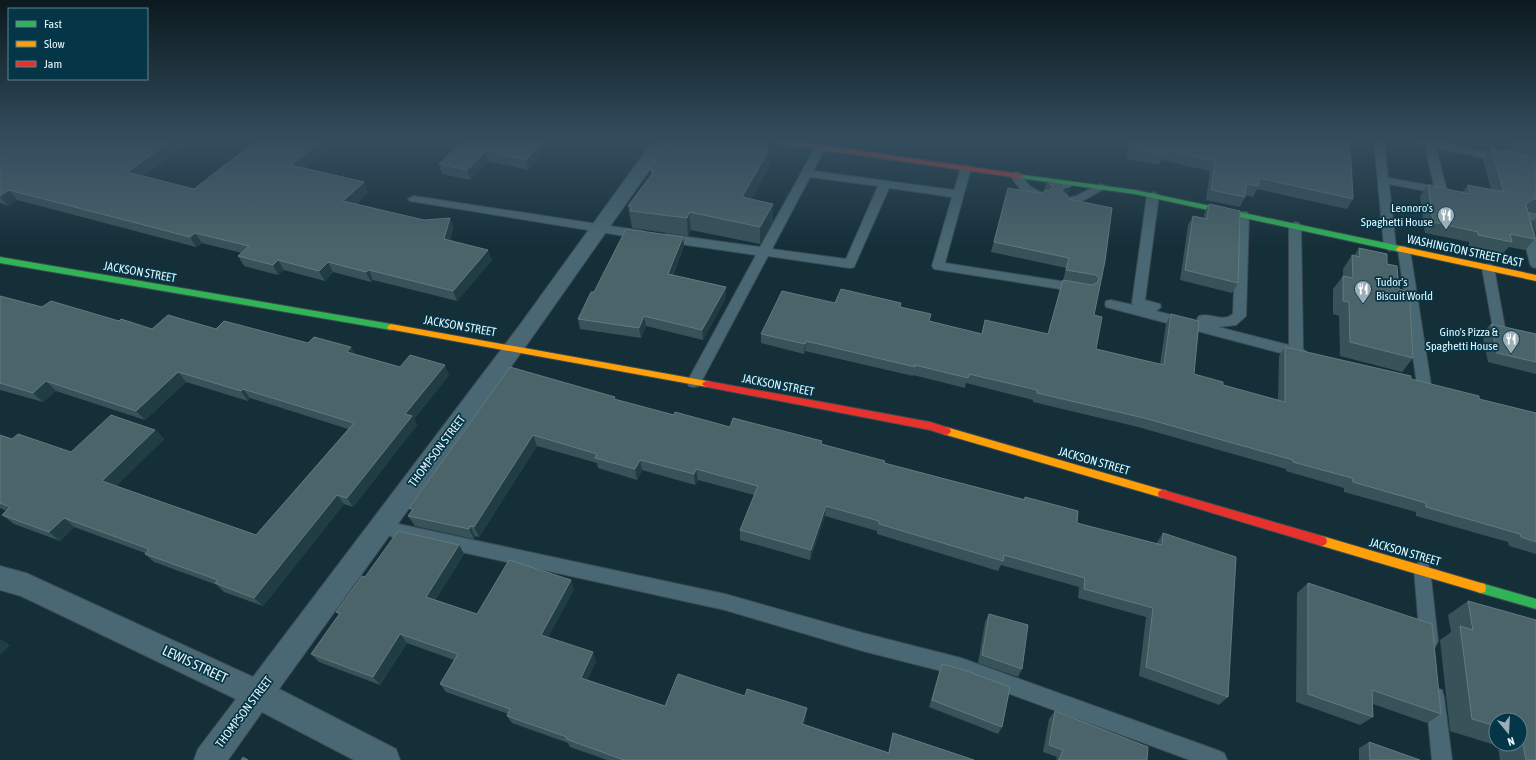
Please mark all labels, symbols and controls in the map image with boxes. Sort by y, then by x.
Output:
legend [8,8,148,80]
text: Fast [44,17,62,31]
text: Slow [44,37,65,51]
text: Jam [44,57,62,71]
place label: Leonoro's Spaghetti House [1361,201,1433,229]
restaurant icon: Leonoro's Spaghetti House [1436,205,1456,230]
street label: WASHINGTON STREET EAST [1406,232,1525,270]
street label: JACKSON STREET [103,259,178,285]
place label: Tudor's Biscuit World [1376,275,1433,303]
restaurant icon: Tudor's Biscuit World [1353,279,1373,304]
street label: JACKSON STREET [423,313,498,339]
place label: Gino's Pizza & Spaghetti House [1426,325,1499,353]
restaurant icon: Gino's Pizza & Spaghetti House [1501,329,1521,354]
street label: JACKSON STREET [741,371,816,399]
street label: THOMPSON STREET [406,412,469,489]
street label: JACKSON STREET [1057,444,1132,478]
street label: JACKSON STREET [1368,535,1443,569]
street label: LEWIS STREET [160,642,230,686]
street label: THOMPSON STREET [213,673,276,750]
north arrow [1488,712,1528,752]
text: N [1506,735,1516,748]

